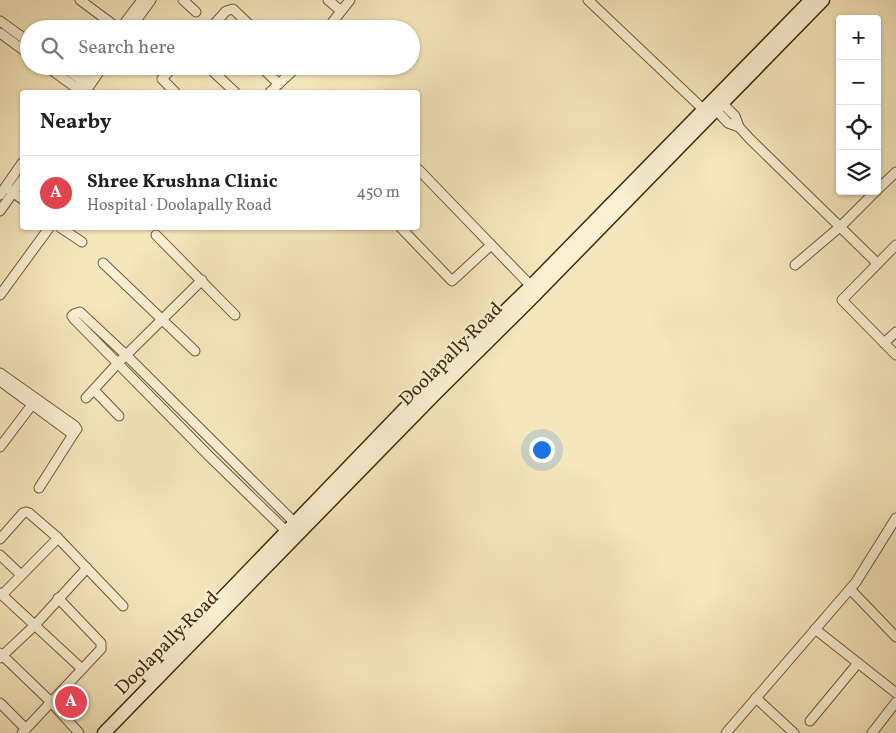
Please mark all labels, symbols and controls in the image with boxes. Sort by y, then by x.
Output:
map controls [836,15,881,195]
button: + [836,15,881,60]
search box [20,20,420,75]
icon: search [38,34,66,62]
text: Search here [78,35,175,61]
button: − [836,60,881,105]
button: locate [836,105,881,150]
text: Nearby [40,108,111,137]
button: layers [836,150,881,195]
text: Shree Krushna Clinic [87,169,278,195]
text: A [50,182,62,204]
text: 450 m [357,182,400,204]
text: Hospital · Doolapally Road [87,195,272,217]
street label: Doolapally Road [394,297,509,412]
your location [529,437,555,463]
street label: Doolapally Road [110,586,225,701]
pin: A [55,683,87,721]

